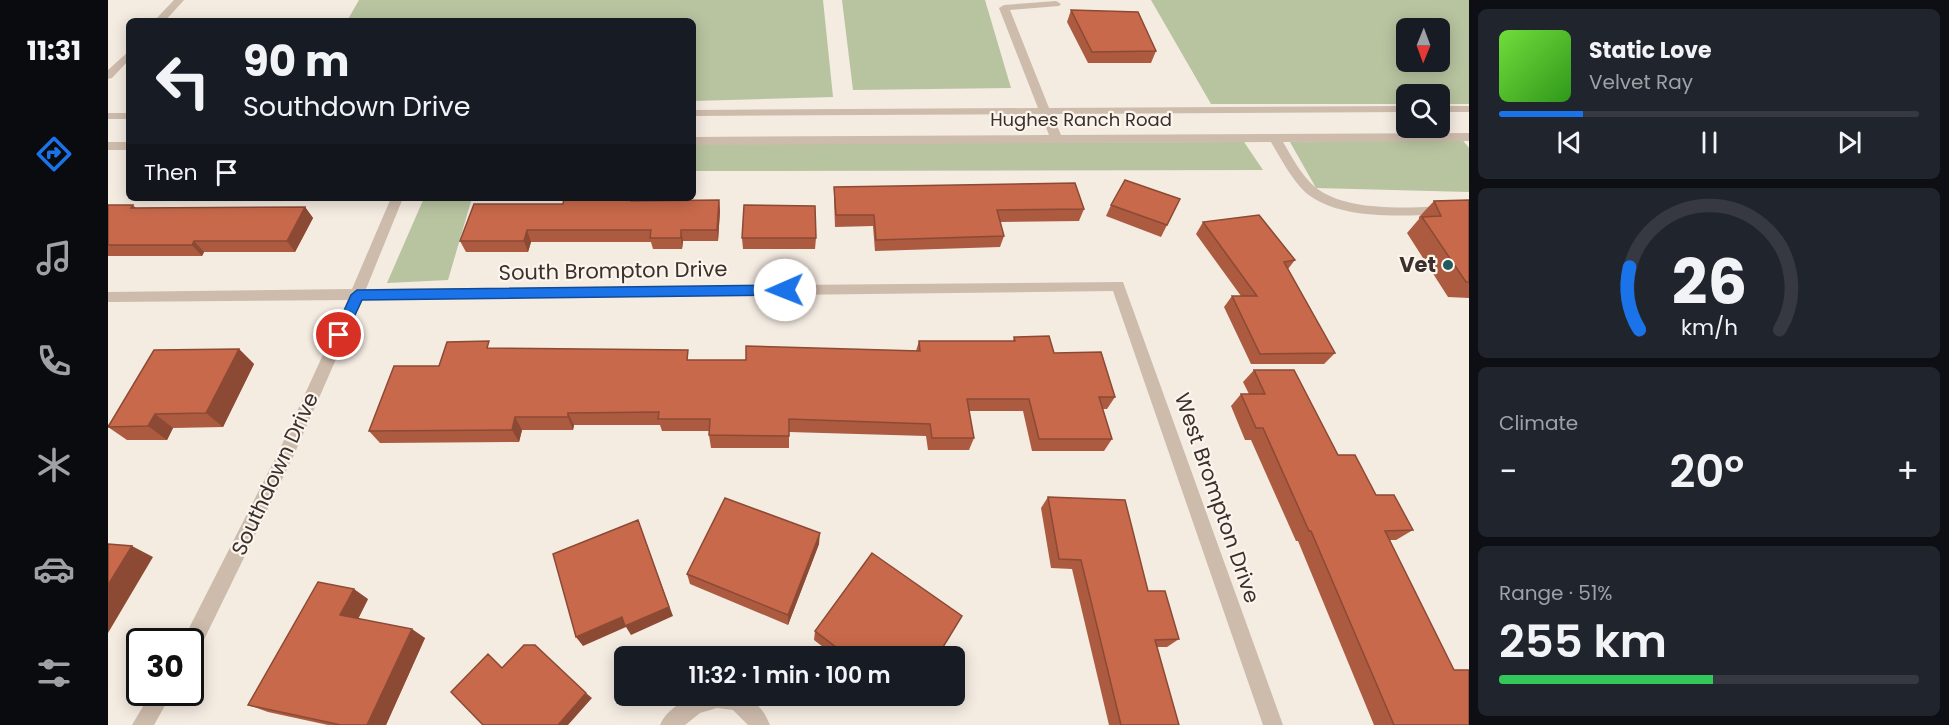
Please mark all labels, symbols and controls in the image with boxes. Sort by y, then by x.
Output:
north arrow [1396,18,1450,72]
map controls [1396,18,1450,138]
text: 11:31 [27,32,81,69]
text: 90 m [243,32,350,91]
text: Static Love [1589,35,1712,66]
icon: left [144,42,222,120]
text: Velvet Ray [1589,68,1693,96]
button: search [1396,84,1450,138]
text: Southdown Drive [243,88,470,125]
street label: Hughes Ranch Road [990,107,1172,132]
icon: previous [1553,126,1586,159]
icon: pause [1693,126,1726,159]
icon: next [1833,126,1866,159]
icon: directions [33,133,75,175]
icon: arrive [210,156,243,189]
text: Then [144,157,198,188]
icon: music [33,237,75,279]
text: 26 [1671,238,1747,326]
place label: Vet [1399,250,1436,279]
street label: South Brompton Drive [498,254,728,287]
position arrow [753,258,817,322]
marker: Vet [1441,258,1455,272]
pin [313,309,364,360]
text: km/h [1680,312,1738,343]
icon: arrive [322,318,355,351]
icon: phone [33,340,75,382]
street label: Southdown Drive [224,388,325,560]
street label: West Brompton Drive [1168,389,1267,607]
text: Climate [1499,409,1578,437]
text: 20° [1669,440,1744,503]
icon: climate [33,444,75,486]
text: − [1499,448,1517,495]
text: + [1896,448,1919,495]
icon: car [33,548,75,590]
text: Range · 51% [1499,579,1612,607]
text: 255 km [1499,610,1667,673]
speed limit sign: 30 [126,628,204,706]
icon: filters [33,652,75,694]
text: 11:32 · 1 min · 100 m [689,660,890,691]

